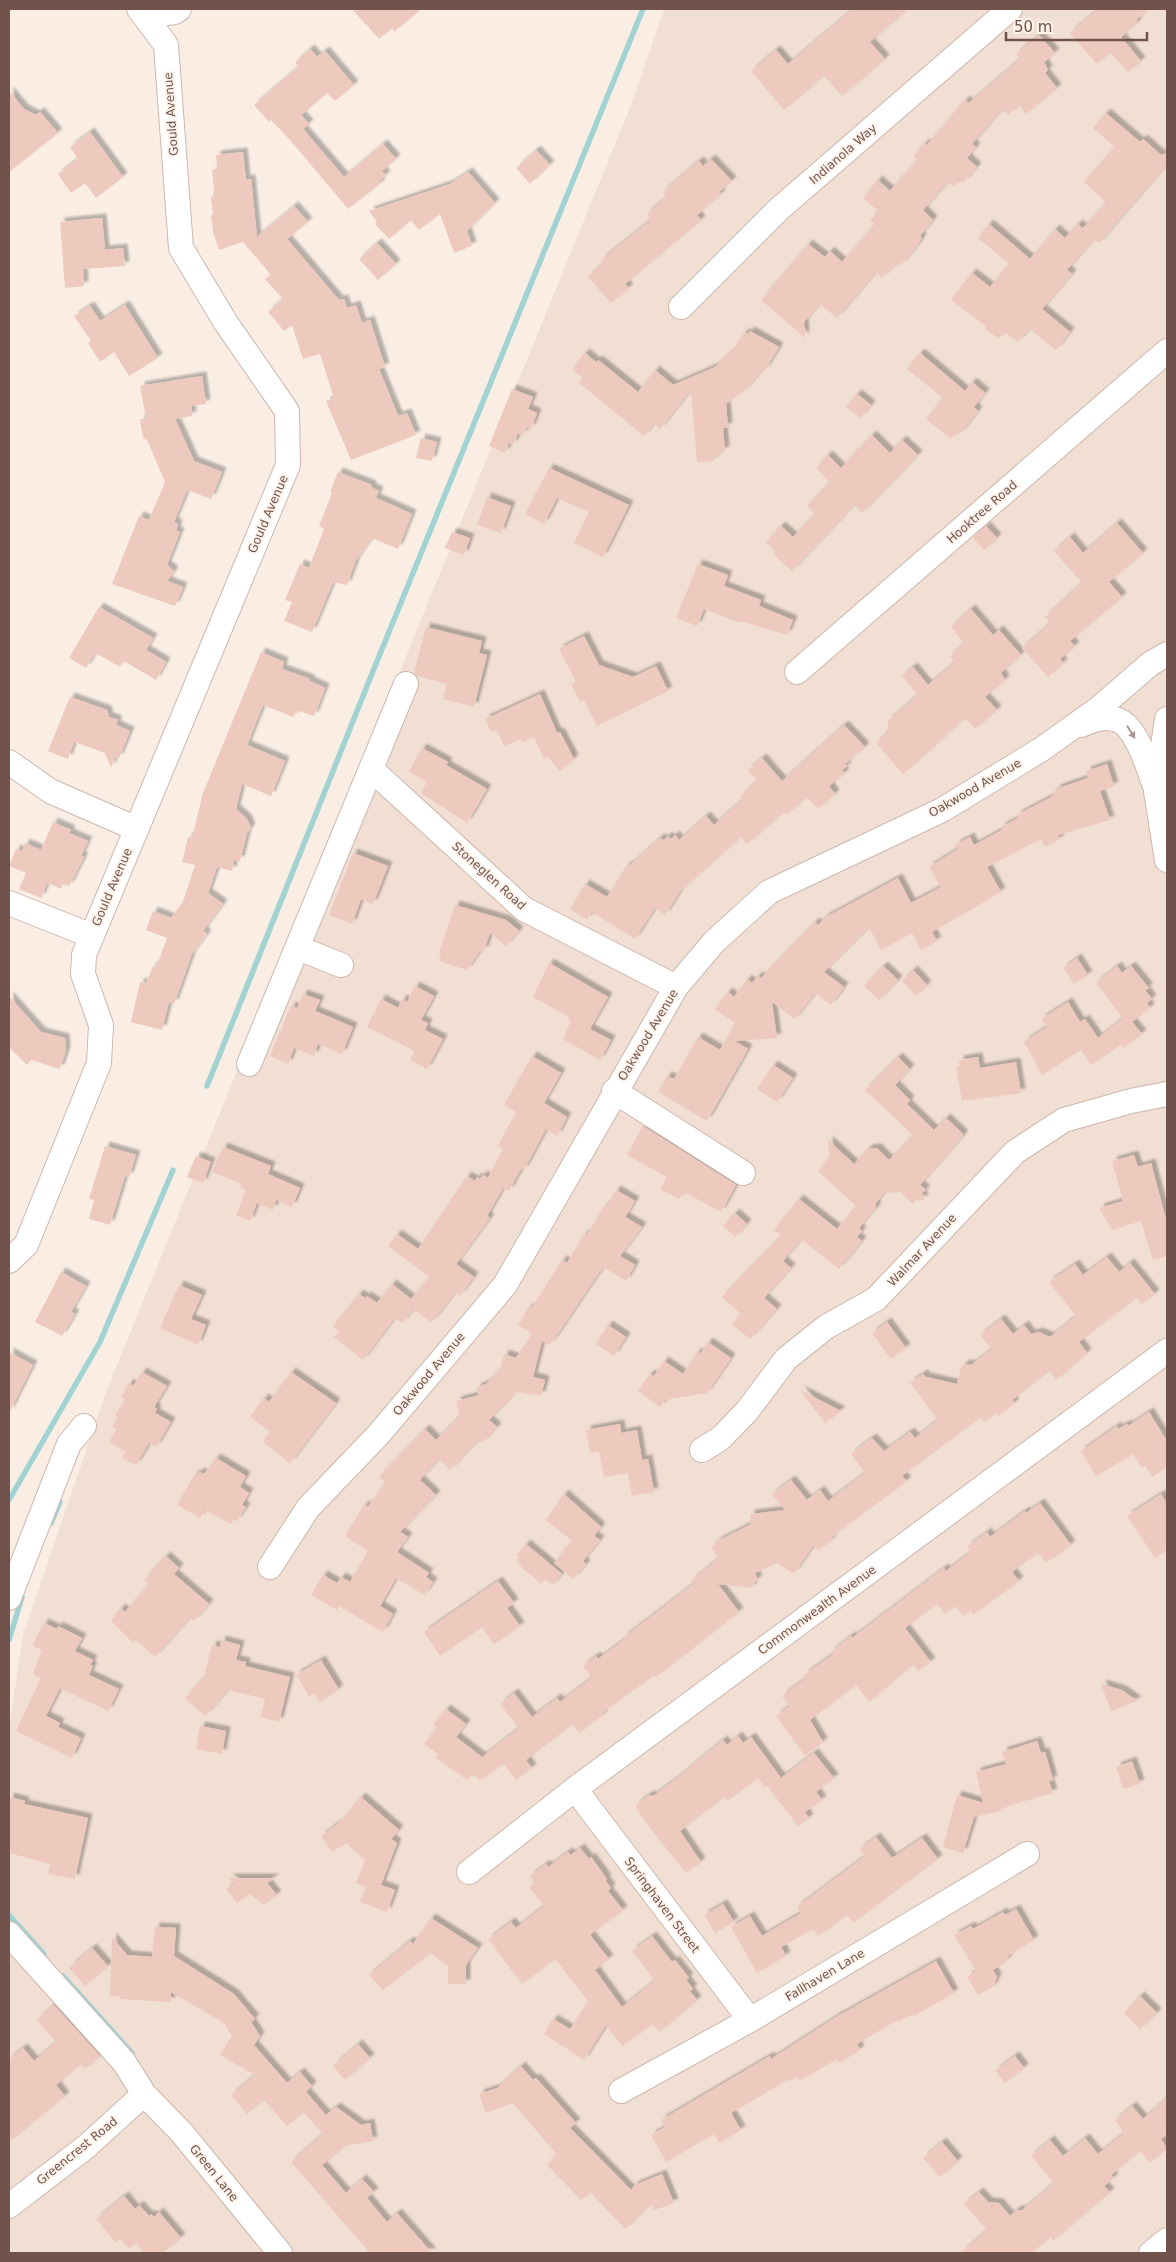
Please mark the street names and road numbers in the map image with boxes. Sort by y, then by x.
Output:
street label: Gould Avenue [161,72,181,156]
street label: Indianola Way [807,121,879,187]
street label: Gould Avenue [245,473,291,555]
street label: Hooktree Road [944,478,1020,546]
street label: Oakwood Avenue [926,756,1024,820]
street label: Stoneglen Road [449,839,529,913]
street label: Gould Avenue [89,846,135,928]
street label: Oakwood Avenue [615,987,681,1083]
street label: Walmar Avenue [885,1211,959,1289]
street label: Oakwood Avenue [390,1330,468,1418]
street label: Commonwealth Avenue [755,1562,879,1658]
street label: Springhaven Street [621,1854,703,1956]
street label: Fallhaven Lane [783,1946,867,2004]
street label: Greencrest Road [34,2114,120,2188]
street label: Green Lane [187,2142,241,2204]

